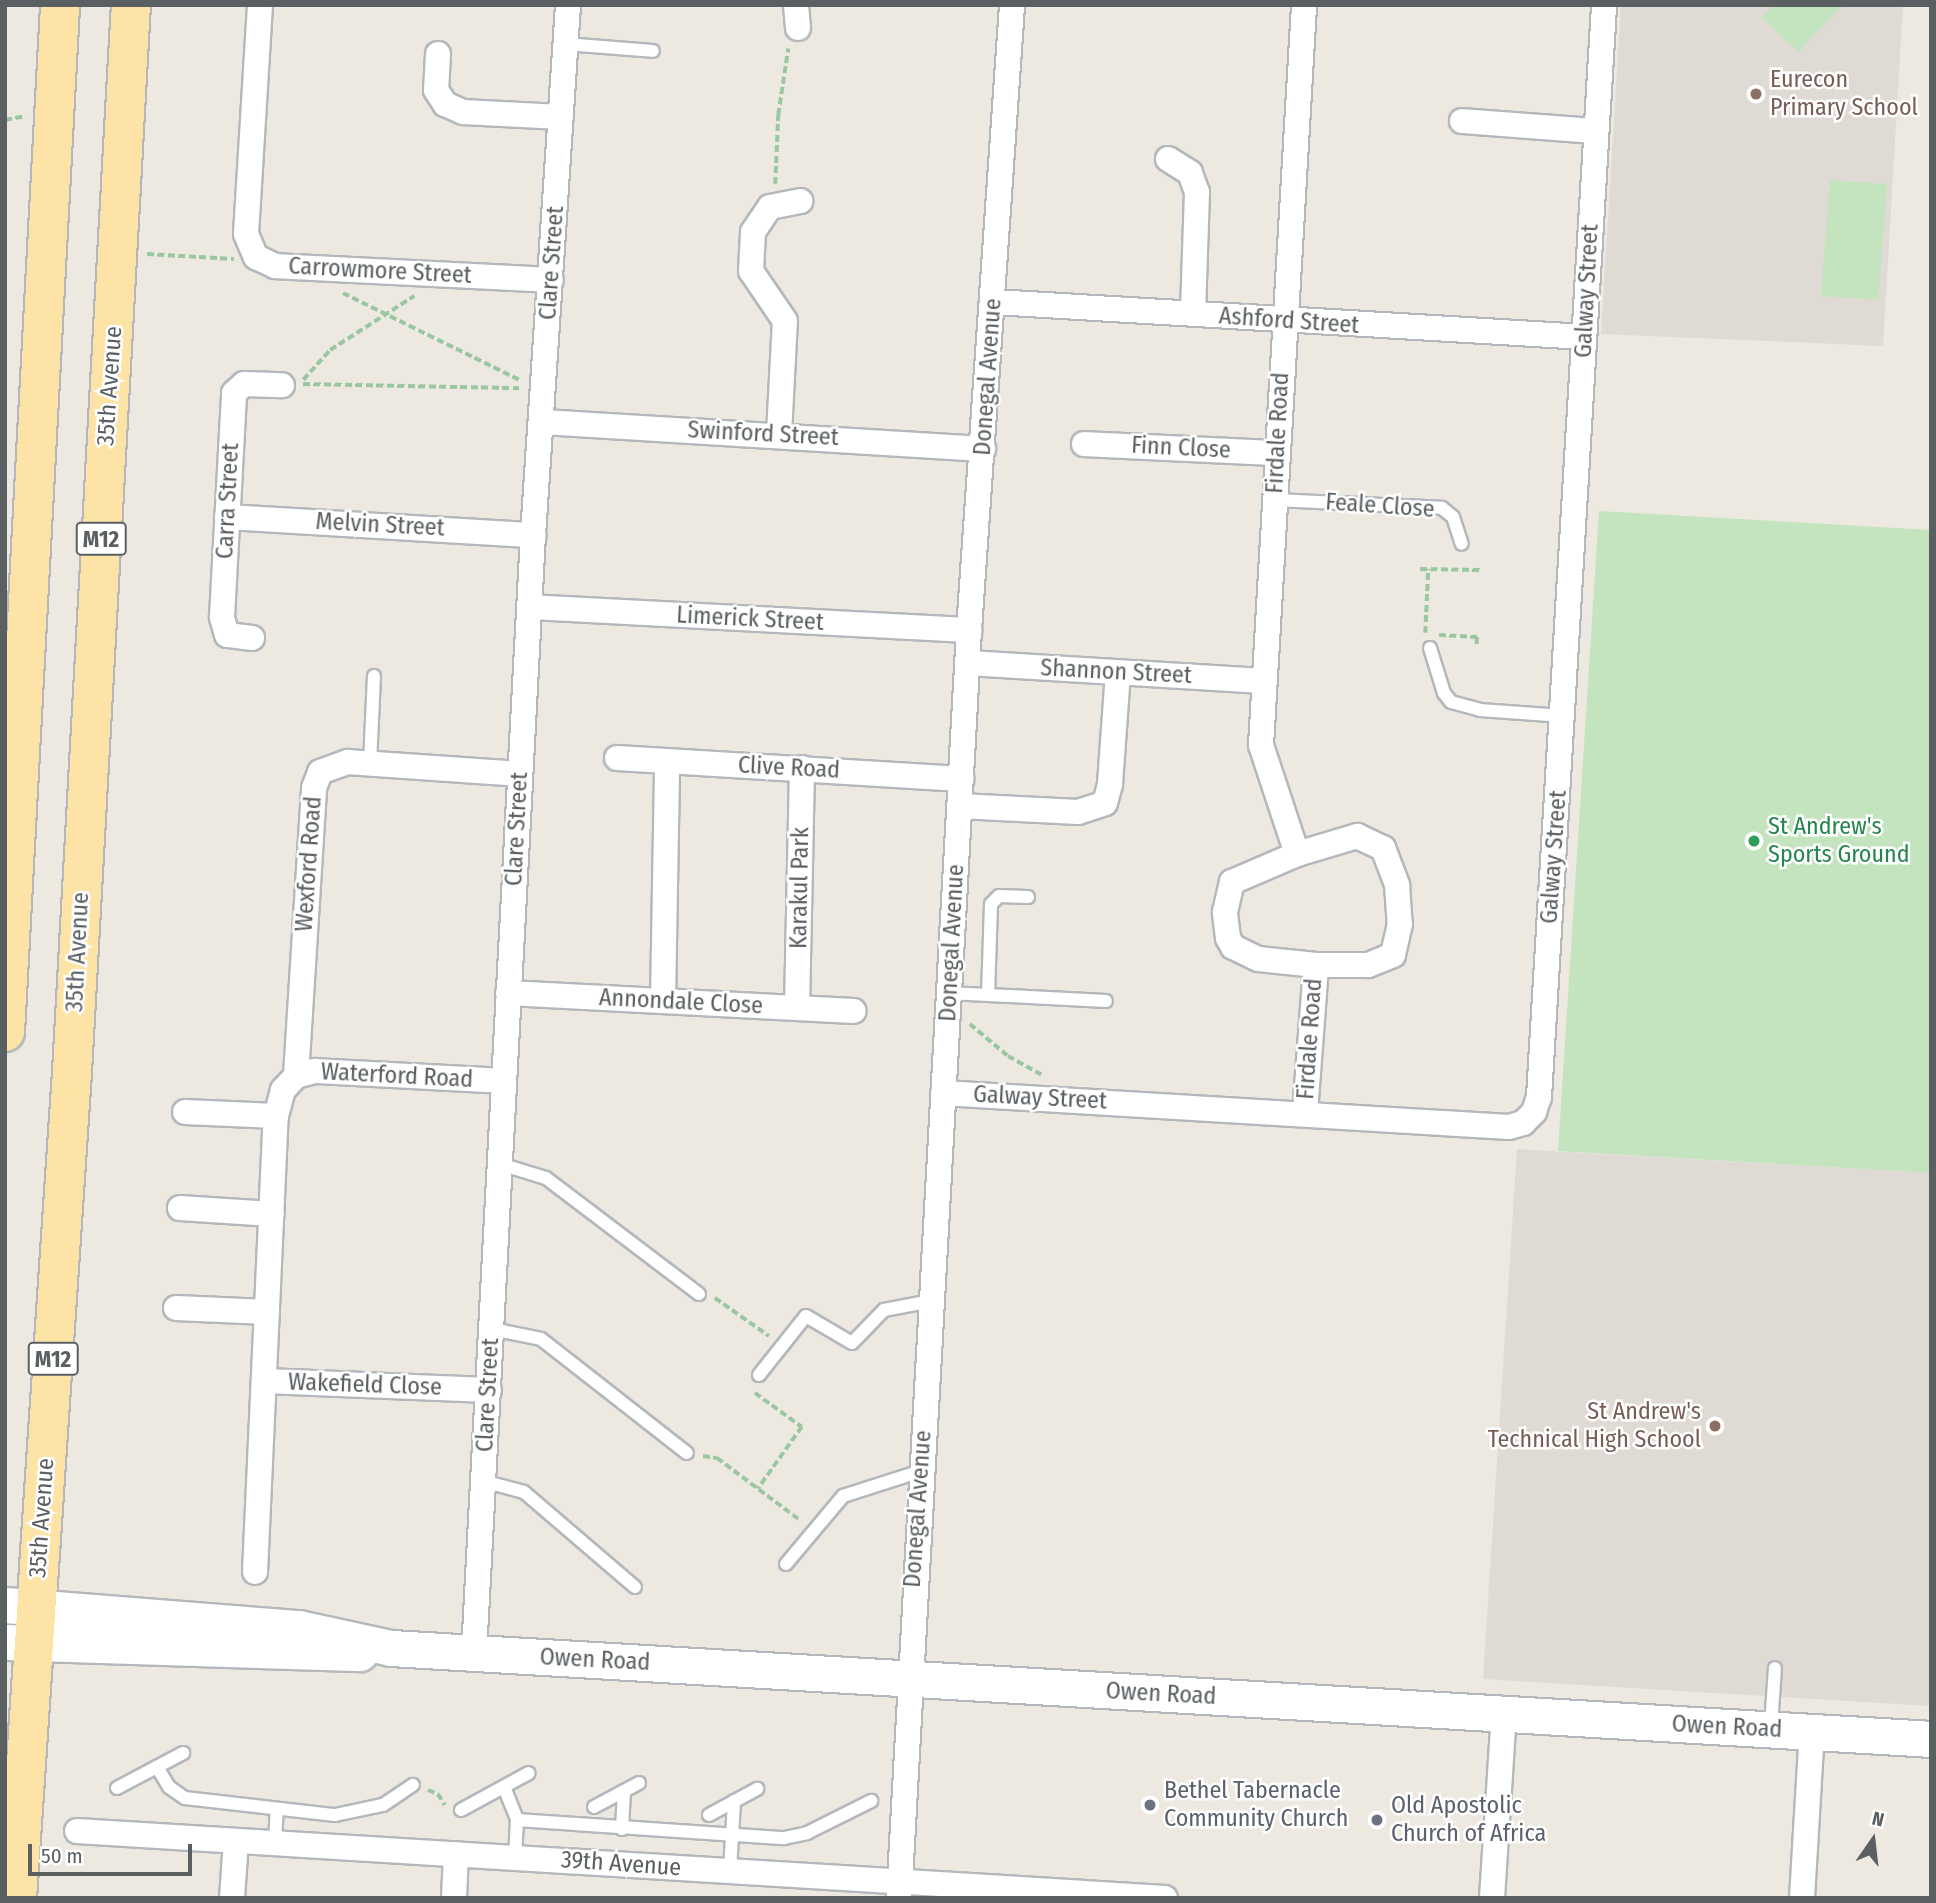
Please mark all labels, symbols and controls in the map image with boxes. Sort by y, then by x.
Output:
place label: Eurecon Primary School [1770,66,1918,122]
marker: Eurecon Primary School [1748,86,1764,102]
street label: Clare Street [534,205,570,321]
street label: Galway Street [1569,223,1605,359]
street label: Carrowmore Street [288,252,472,290]
street label: Donegal Avenue [968,297,1008,457]
street label: Ashford Street [1218,302,1360,340]
street label: 35th Avenue [91,325,129,447]
street label: Firdale Road [1260,372,1296,494]
street label: Swinford Street [687,416,839,452]
street label: Finn Close [1131,431,1231,465]
street label: Carra Street [211,442,245,560]
street label: Feale Close [1324,488,1436,524]
street label: Melvin Street [315,507,445,543]
road number: M12 [75,520,127,558]
street label: Limerick Street [676,601,824,637]
street label: Shannon Street [1040,654,1192,690]
street label: Clive Road [737,751,841,785]
street label: Clare Street [500,771,534,887]
street label: Galway Street [1535,789,1573,925]
street label: Wexford Road [290,795,328,933]
place label: St Andrew's Sports Ground [1768,813,1910,869]
street label: Karakul Park [785,827,815,949]
marker: St Andrew's Sports Ground [1746,833,1762,849]
street label: Donegal Avenue [933,864,971,1022]
street label: 35th Avenue [60,891,96,1013]
street label: Firdale Road [1291,977,1329,1101]
street label: Annondale Close [598,983,764,1021]
street label: Waterford Road [320,1058,474,1094]
street label: Galway Street [972,1080,1108,1116]
street label: Clare Street [471,1337,505,1453]
road number: M12 [27,1340,79,1378]
street label: Wakefield Close [288,1368,442,1402]
place label: St Andrew's Technical High School [1488,1398,1701,1454]
marker: St Andrew's Technical High School [1707,1418,1723,1434]
street label: Donegal Avenue [898,1429,938,1589]
street label: 35th Avenue [23,1457,61,1579]
street label: Owen Road [539,1643,651,1677]
street label: Owen Road [1105,1677,1217,1711]
street label: Owen Road [1671,1710,1783,1744]
place label: Bethel Tabernacle Community Church [1164,1777,1348,1833]
place label: Old Apostolic Church of Africa [1391,1792,1546,1848]
marker: Bethel Tabernacle Community Church [1142,1797,1158,1813]
north arrow [1838,1805,1908,1875]
text: N [1870,1807,1887,1832]
marker: Old Apostolic Church of Africa [1369,1812,1385,1828]
scale bar [32,1829,196,1873]
text: 50 m [41,1843,83,1869]
street label: 39th Avenue [560,1845,682,1883]

